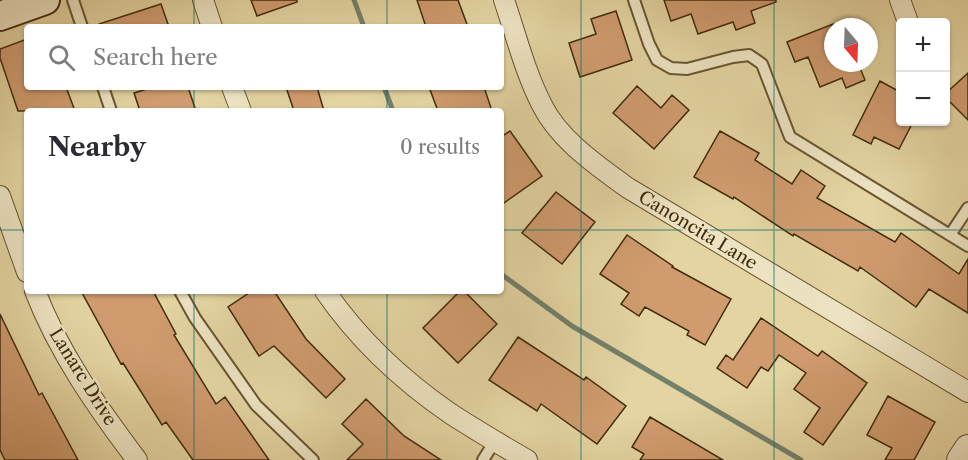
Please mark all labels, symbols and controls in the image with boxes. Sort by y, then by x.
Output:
north arrow [824,18,878,72]
map controls [896,18,950,126]
button: + [896,18,950,72]
search box [24,24,504,90]
icon: search [45,41,78,74]
text: Search here [93,44,218,71]
button: − [896,72,950,126]
text: Nearby [48,131,146,163]
text: 0 results [400,135,480,159]
street label: Canoncita Lane [634,186,762,274]
street label: Lanarc Drive [44,324,122,430]

